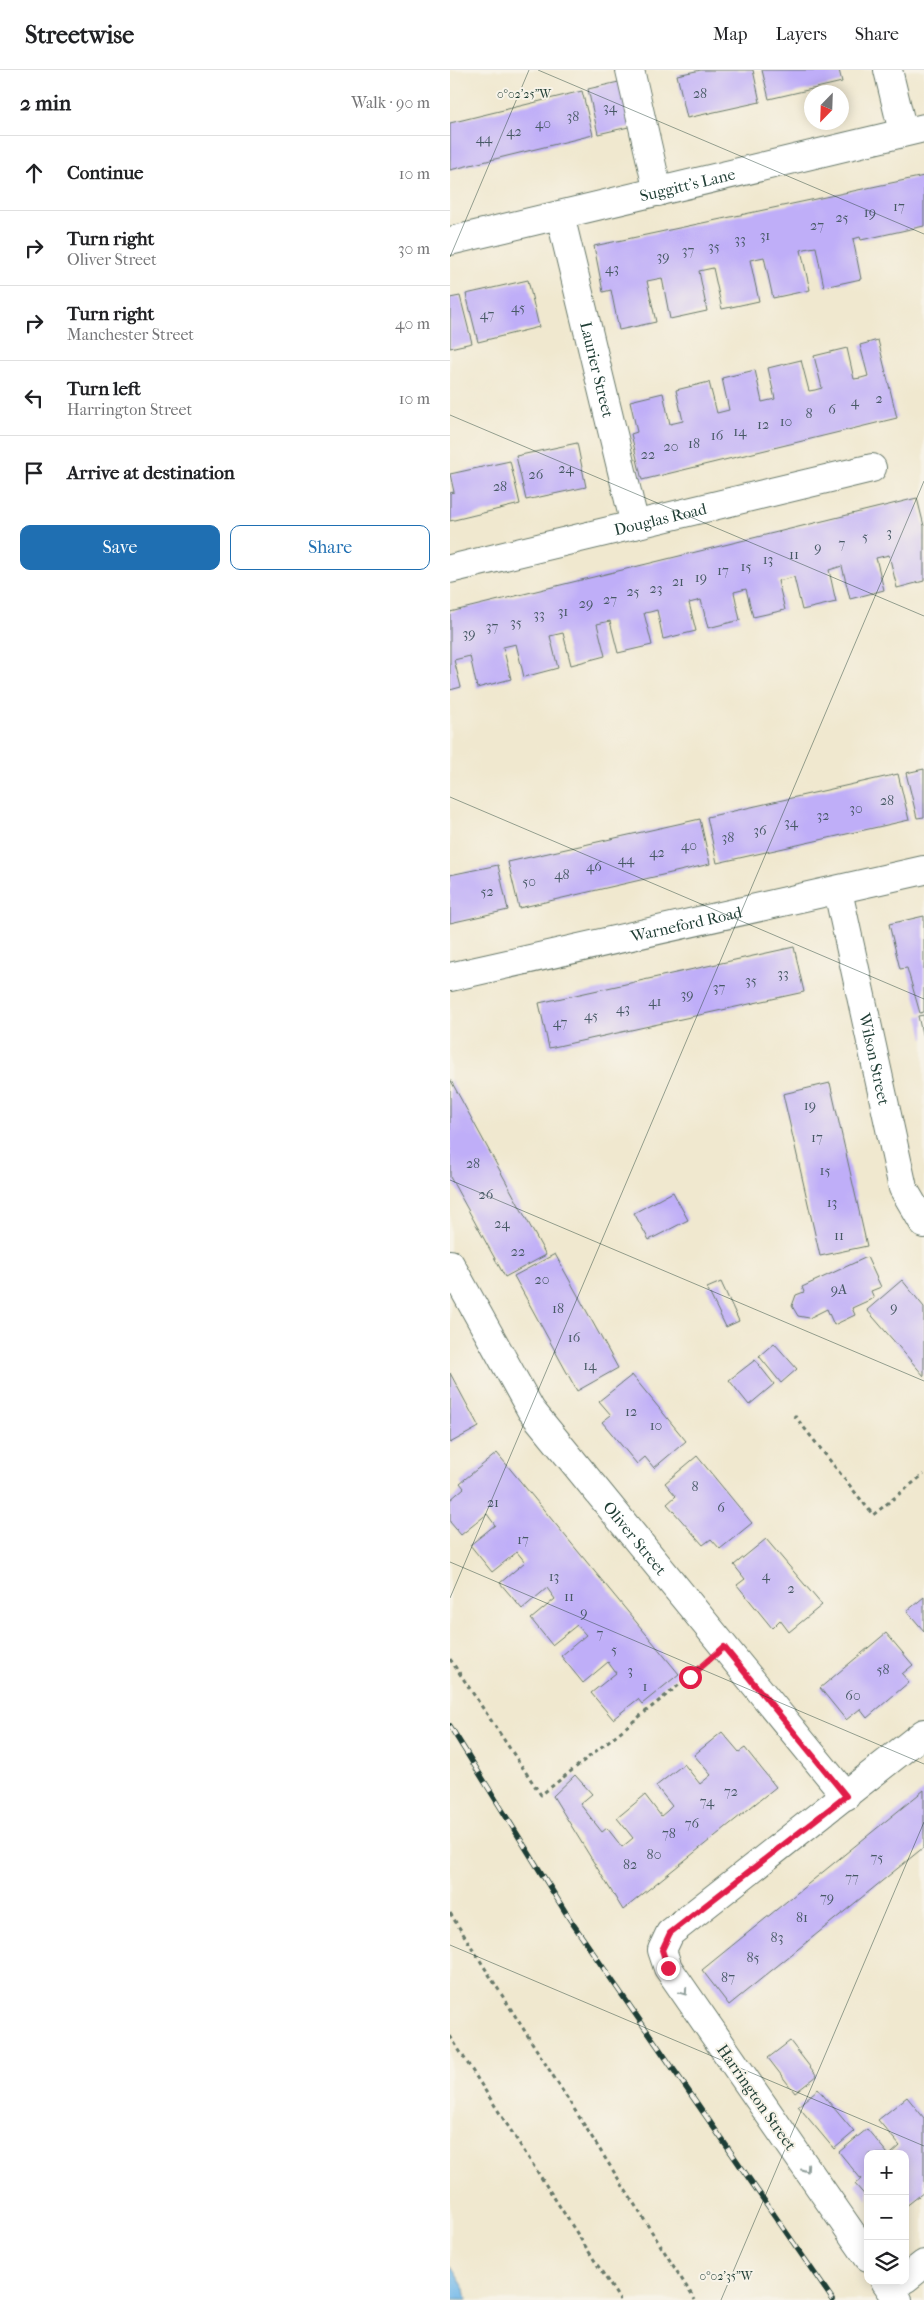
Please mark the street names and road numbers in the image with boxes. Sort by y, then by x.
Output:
street label: Suggitt's Lane [638,164,737,205]
street label: Laurier Street [576,320,618,420]
street label: Douglas Road [612,499,709,539]
street label: Warneford Road [628,902,744,946]
street label: Wilson Street [855,1010,894,1107]
street label: Oliver Street [599,1497,671,1579]
street label: Harrington Street [713,2041,800,2154]

